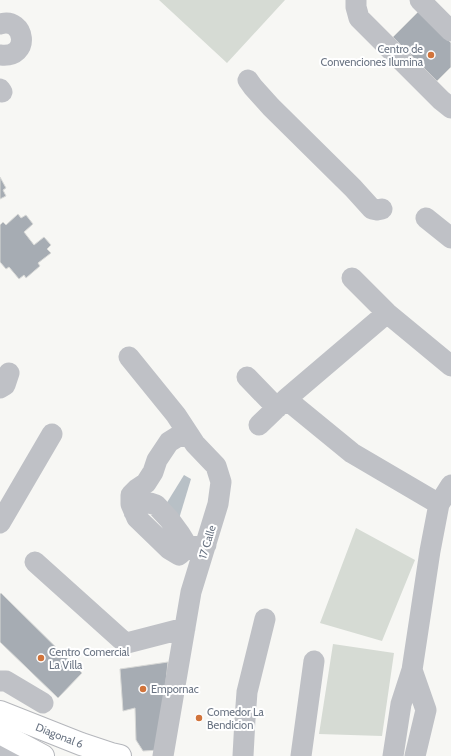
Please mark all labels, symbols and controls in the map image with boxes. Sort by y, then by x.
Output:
place label: Centro de Convenciones Ilumina [321,42,424,69]
marker: Centro de Convenciones Ilumina [426,50,436,60]
street label: 17 Calle [195,523,219,561]
place label: Centro Comercial La Villa [49,645,130,672]
marker: Centro Comercial La Villa [36,653,46,663]
place label: Empornac [151,682,199,696]
marker: Empornac [138,684,148,694]
place label: Comedor La Bendicion [207,705,265,732]
marker: Comedor La Bendicion [194,713,204,723]
street label: Diagonal 6 [34,720,85,751]

